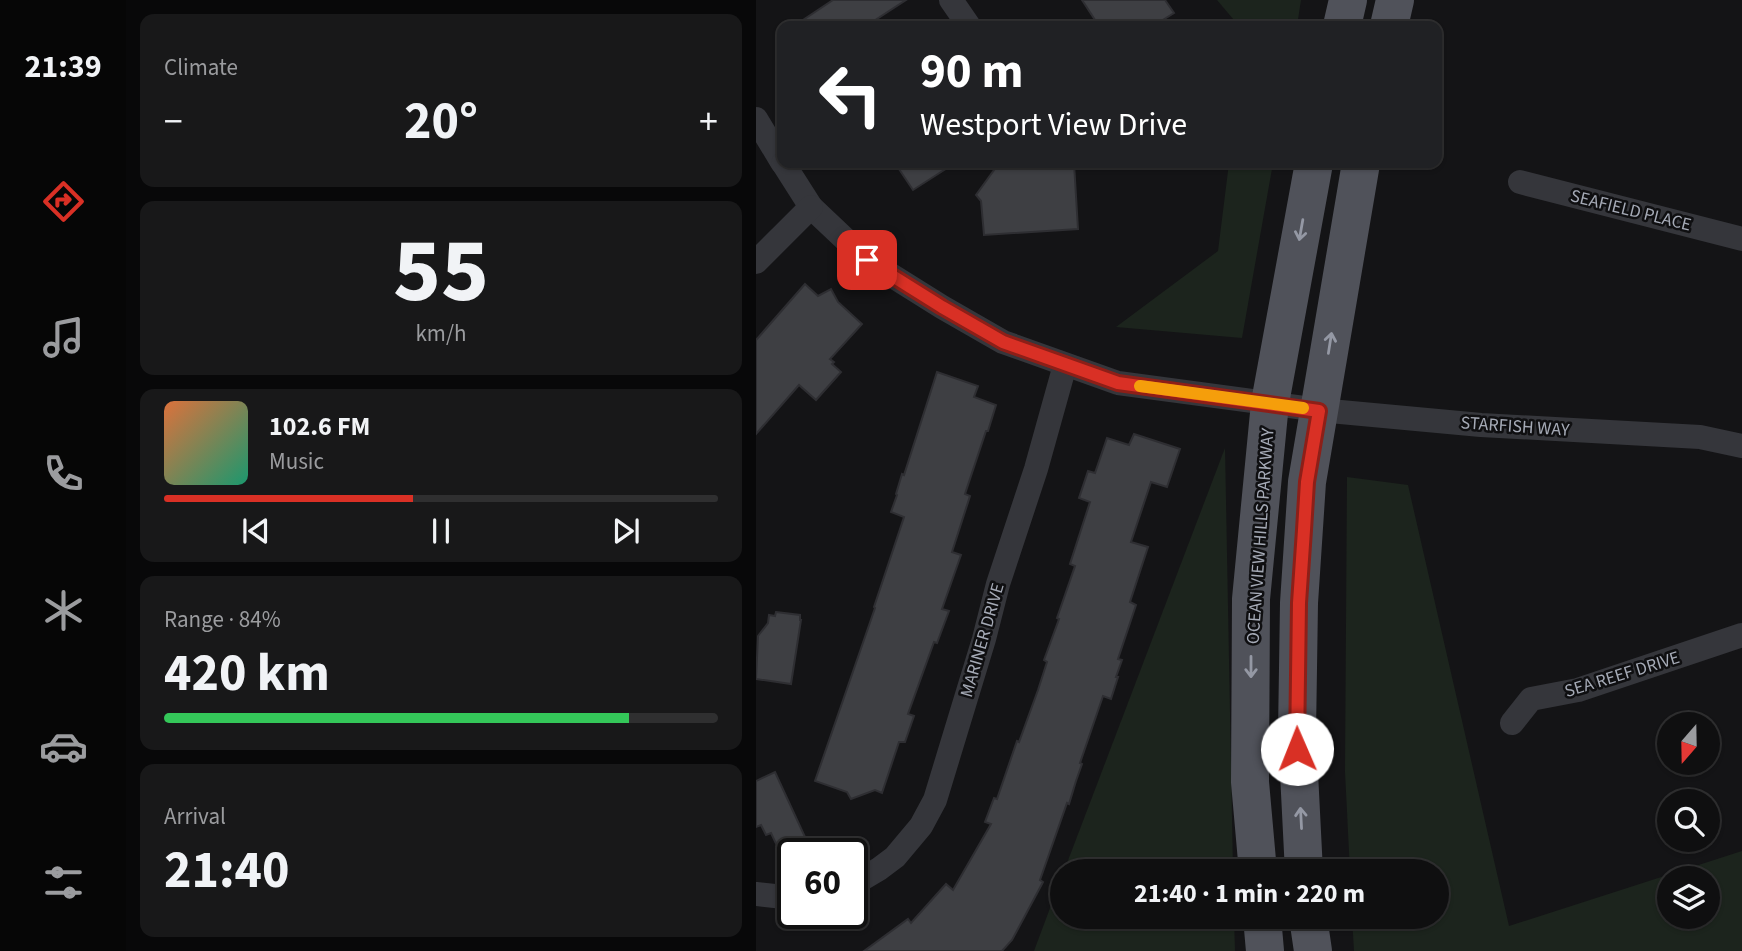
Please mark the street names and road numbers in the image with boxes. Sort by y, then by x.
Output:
street label: SEAFIELD PLACE [1568,183,1694,238]
street label: STARFISH WAY [1460,410,1571,443]
street label: OCEAN VIEW HILLS PARKWAY [1240,427,1281,645]
street label: MARINER DRIVE [954,580,1011,700]
street label: SEA REEF DRIVE [1562,645,1683,704]

